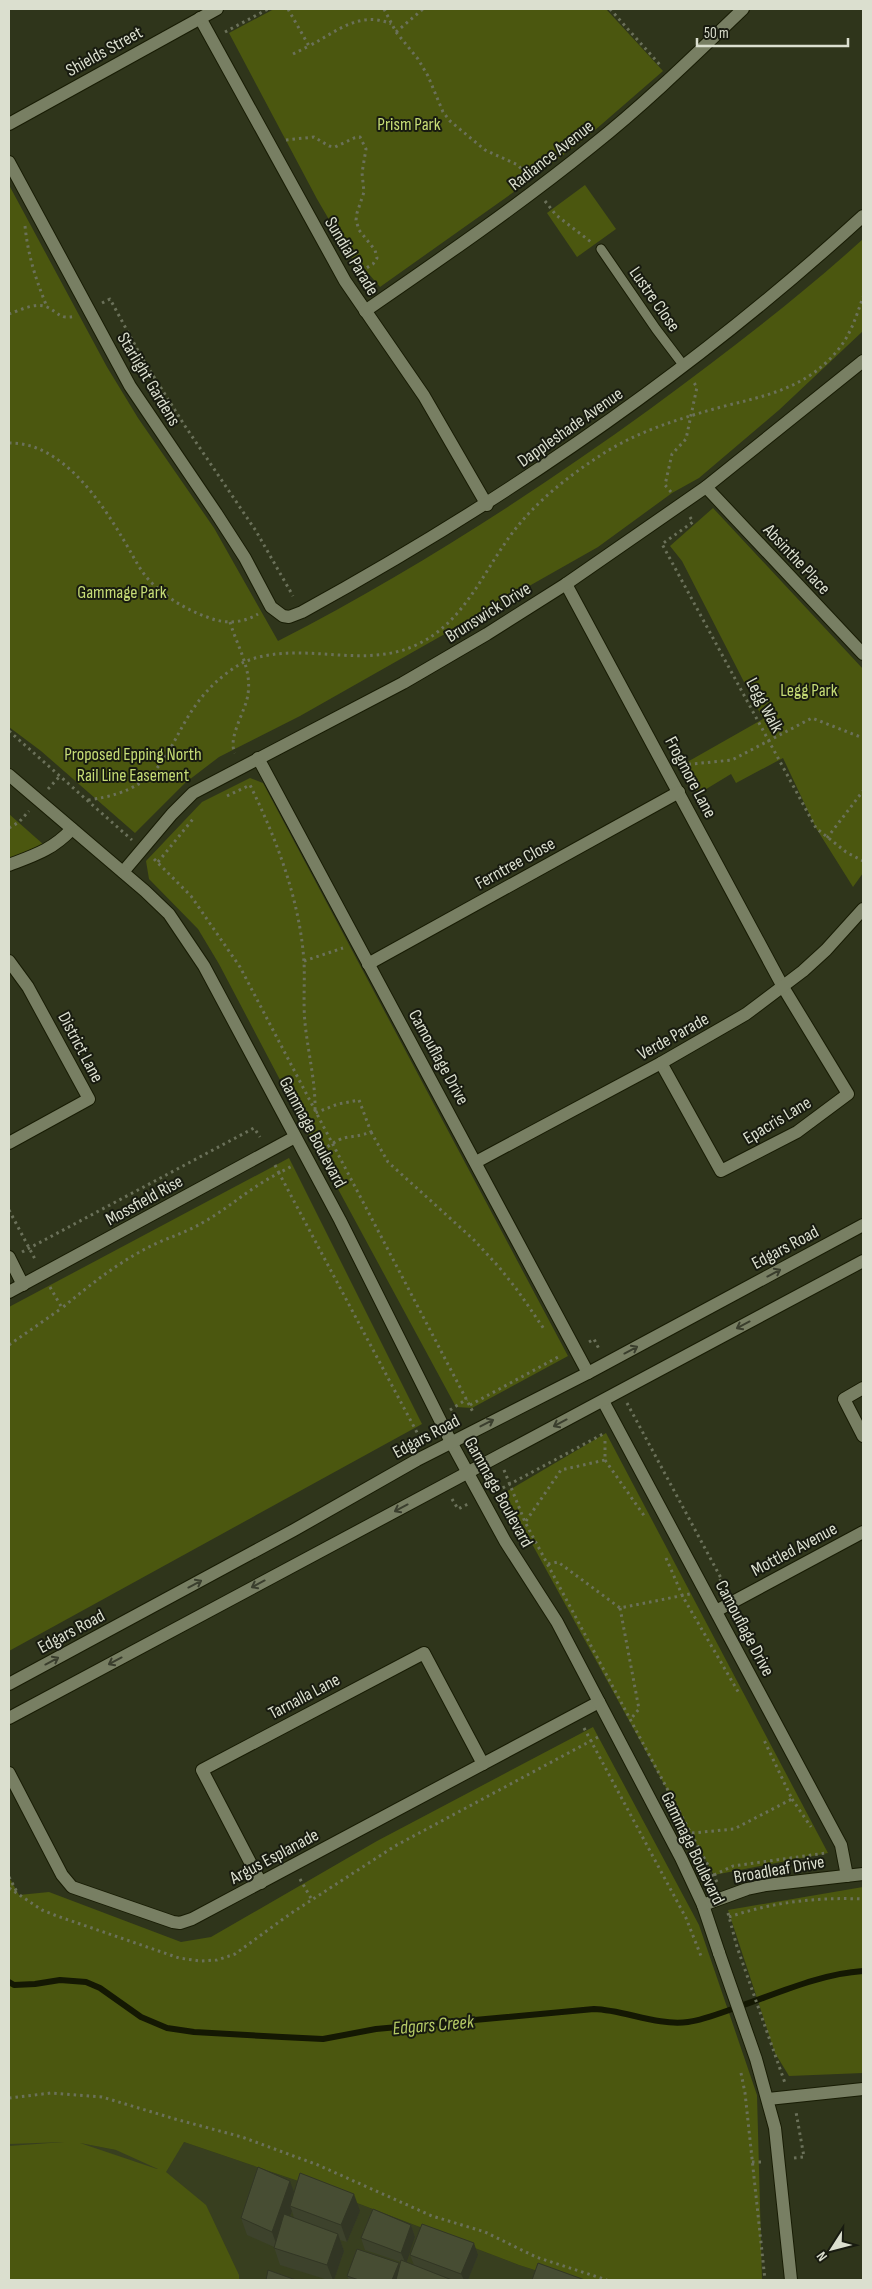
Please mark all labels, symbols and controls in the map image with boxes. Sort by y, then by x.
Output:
scale bar [697,15,848,47]
street label: Shields Street [62,22,147,81]
text: 50 m [704,24,729,43]
park label: Prism Park [377,114,441,135]
street label: Radiance Avenue [505,116,598,195]
street label: Sundial Parade [320,213,383,299]
street label: Lustre Close [625,263,685,336]
street label: Starlight Gardens [112,329,185,430]
street label: Dappleshade Avenue [514,383,627,472]
street label: Absinthe Place [758,519,835,599]
street label: Brunswick Drive [442,578,535,647]
park label: Gammage Park [77,582,167,603]
street label: Legg Walk [741,674,788,736]
park label: Legg Park [780,680,838,701]
street label: Frogmore Lane [660,733,721,821]
park label: Proposed Epping North Rail Line Easement [64,744,202,786]
street label: Ferntree Close [472,833,559,894]
street label: Camouflage Drive [404,1006,473,1108]
street label: District Lane [53,1008,108,1086]
street label: Verde Parade [634,1008,712,1065]
street label: Gammage Boulevard [275,1073,351,1191]
street label: Epacris Lane [740,1092,815,1149]
street label: Mossfield Rise [102,1171,187,1230]
street label: Edgars Road [748,1221,822,1274]
one-way arrow [766,1268,781,1278]
one-way arrow [736,1320,751,1330]
one-way arrow [623,1345,638,1355]
street label: Edgars Road [389,1410,463,1463]
one-way arrow [479,1418,494,1428]
one-way arrow [553,1419,568,1428]
street label: Gammage Boulevard [460,1434,537,1551]
one-way arrow [395,1503,409,1513]
street label: Mottled Avenue [748,1518,841,1581]
street label: Camouflage Drive [711,1577,779,1680]
one-way arrow [187,1579,202,1588]
one-way arrow [251,1580,266,1589]
street label: Edgars Road [34,1605,108,1658]
one-way arrow [44,1656,59,1666]
one-way arrow [107,1656,122,1666]
street label: Tarnalla Lane [265,1669,344,1724]
street label: Gammage Boulevard [656,1789,729,1908]
street label: Argus Esplanade [225,1824,322,1889]
street label: Broadleaf Drive [732,1851,826,1888]
water label: Edgars Creek [391,2010,476,2041]
north arrow [807,2224,857,2274]
text: N [813,2248,831,2264]

